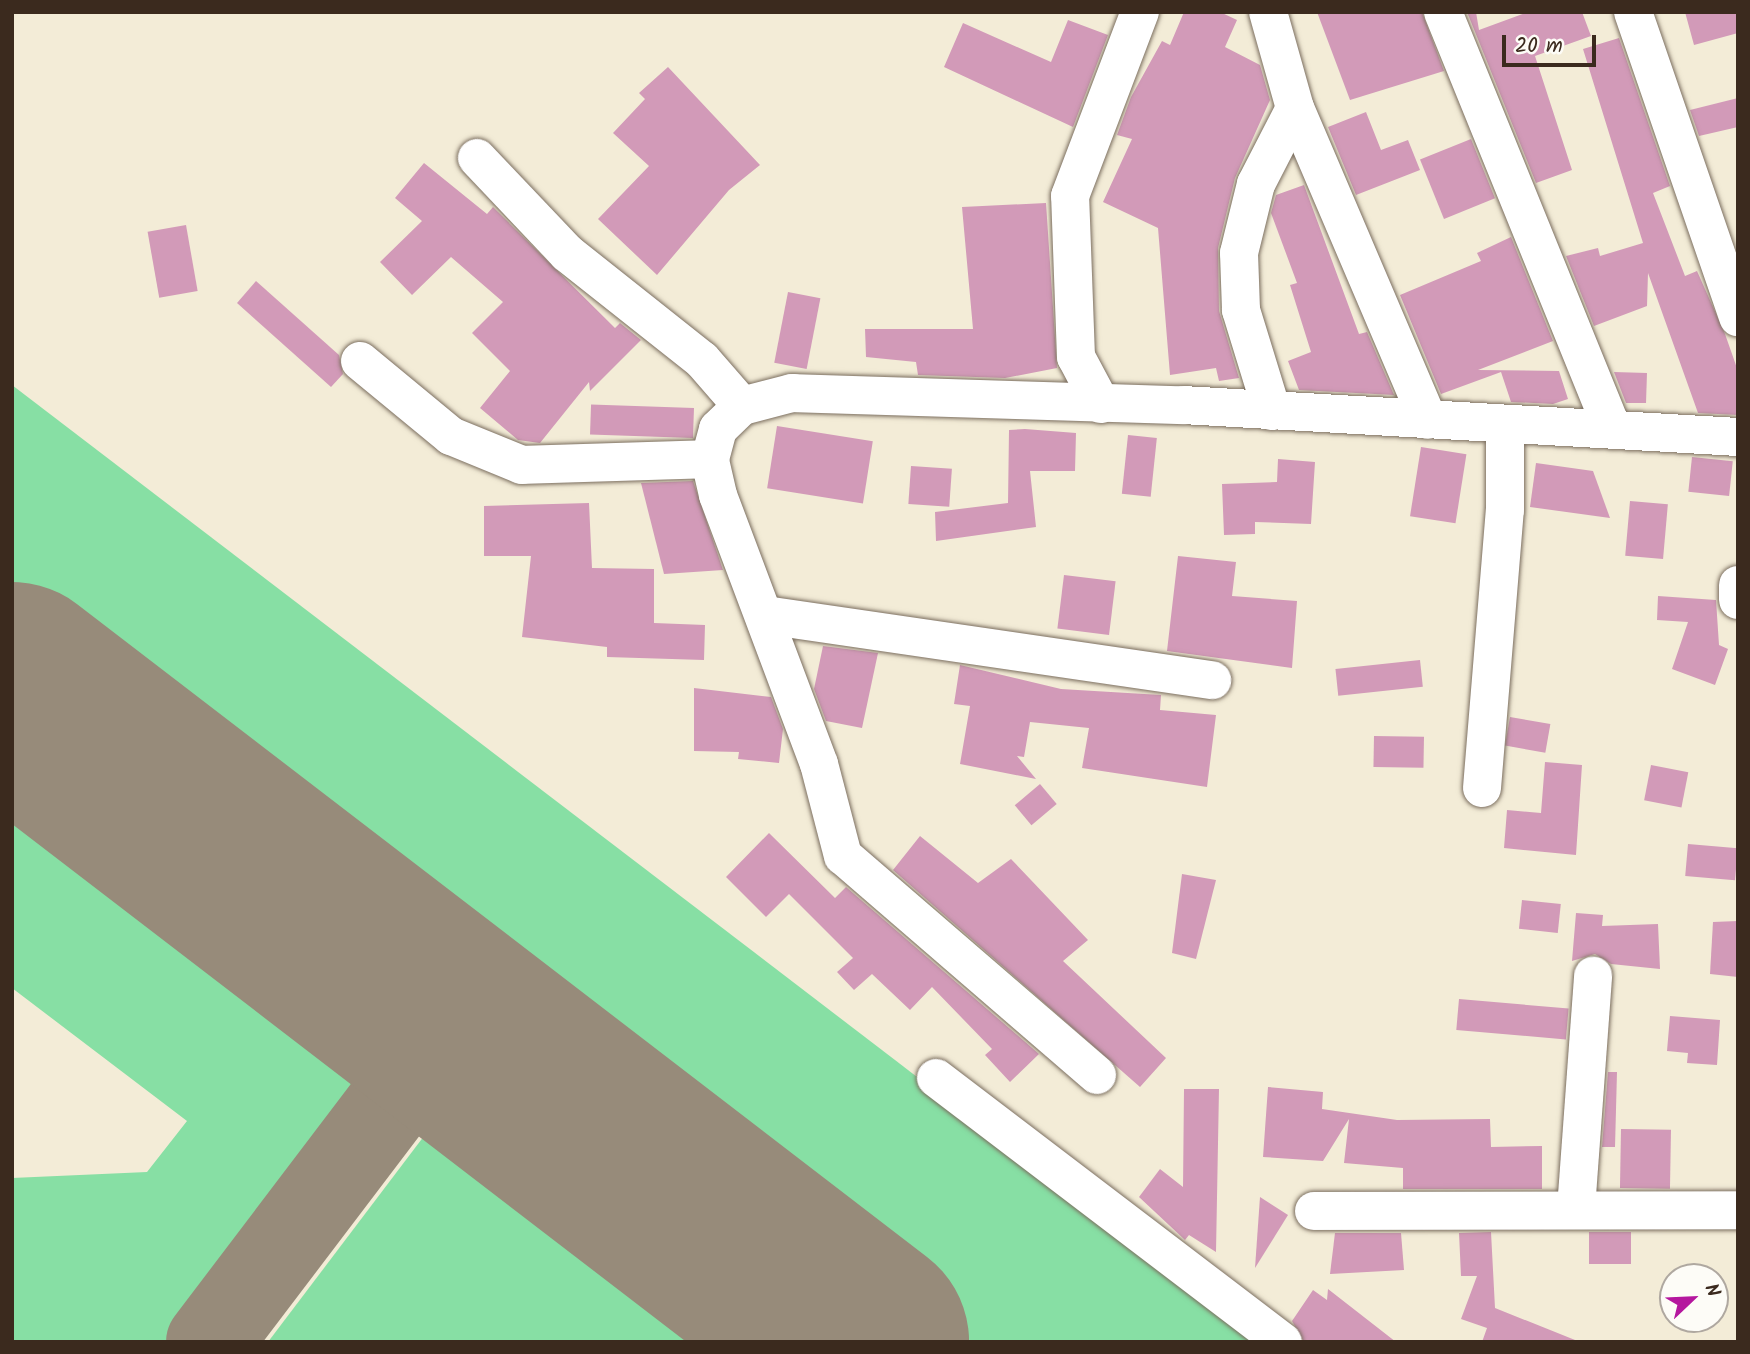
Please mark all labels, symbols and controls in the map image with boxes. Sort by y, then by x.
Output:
scale bar [1505,21,1600,65]
text: 20 m [1515,30,1563,63]
north arrow [1659,1263,1729,1333]
text: N [1695,1279,1728,1302]

